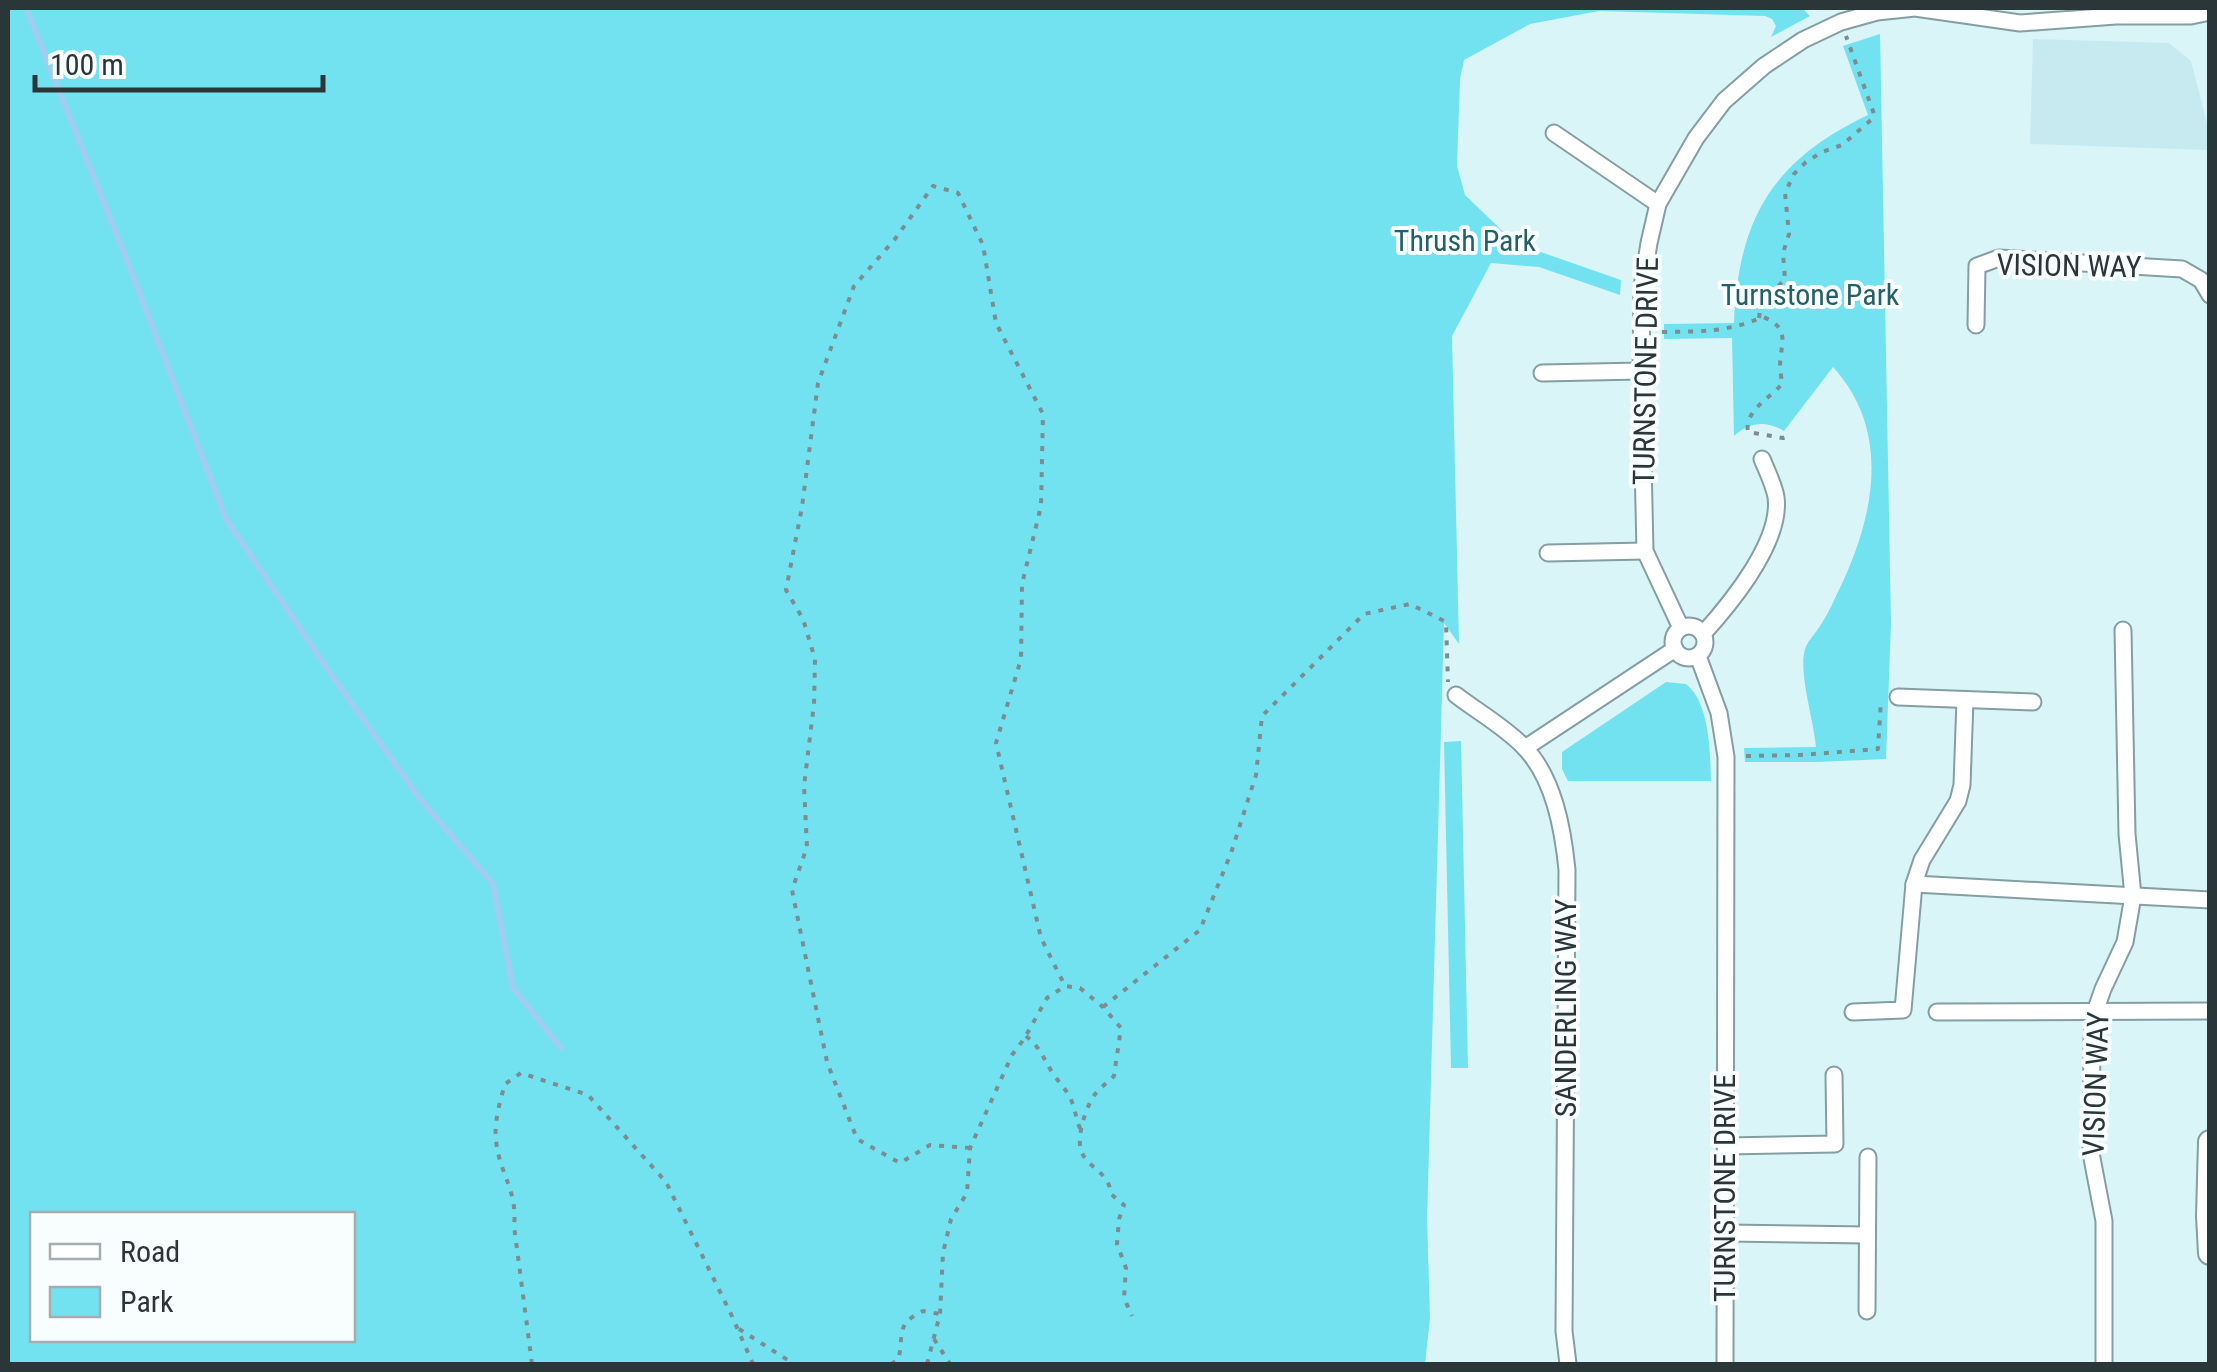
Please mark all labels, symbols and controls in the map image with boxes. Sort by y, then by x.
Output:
scale bar [35,30,322,92]
text: 100 m [50,47,124,82]
park label: Thrush Park [1394,223,1537,258]
street label: VISION WAY [1996,247,2142,284]
street label: TURNSTONE DRIVE [1626,256,1665,485]
park label: Turnstone Park [1721,277,1900,312]
street label: SANDERLING WAY [1548,899,1583,1117]
street label: VISION WAY [2075,1011,2116,1157]
street label: TURNSTONE DRIVE [1707,1074,1742,1302]
legend [30,1212,355,1342]
text: Road [120,1234,180,1269]
text: Park [120,1284,174,1319]

